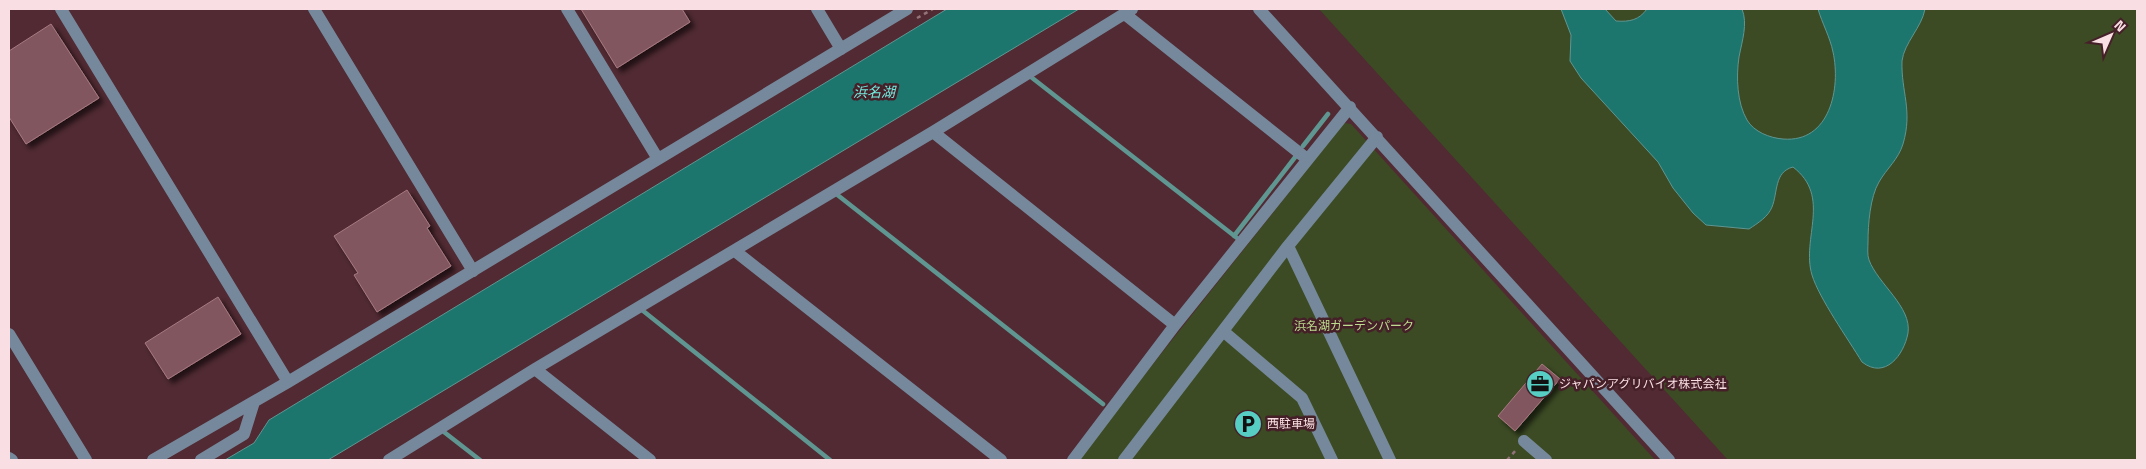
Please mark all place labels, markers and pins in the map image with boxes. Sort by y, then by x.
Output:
office icon: ジャパンアグリバイオ株式会社 [1525,369,1555,399]
place label: ジャパンアグリバイオ株式会社 [1559,374,1726,393]
parking icon: 西駐車場 [1233,409,1263,439]
place label: 西駐車場 [1267,414,1315,433]

